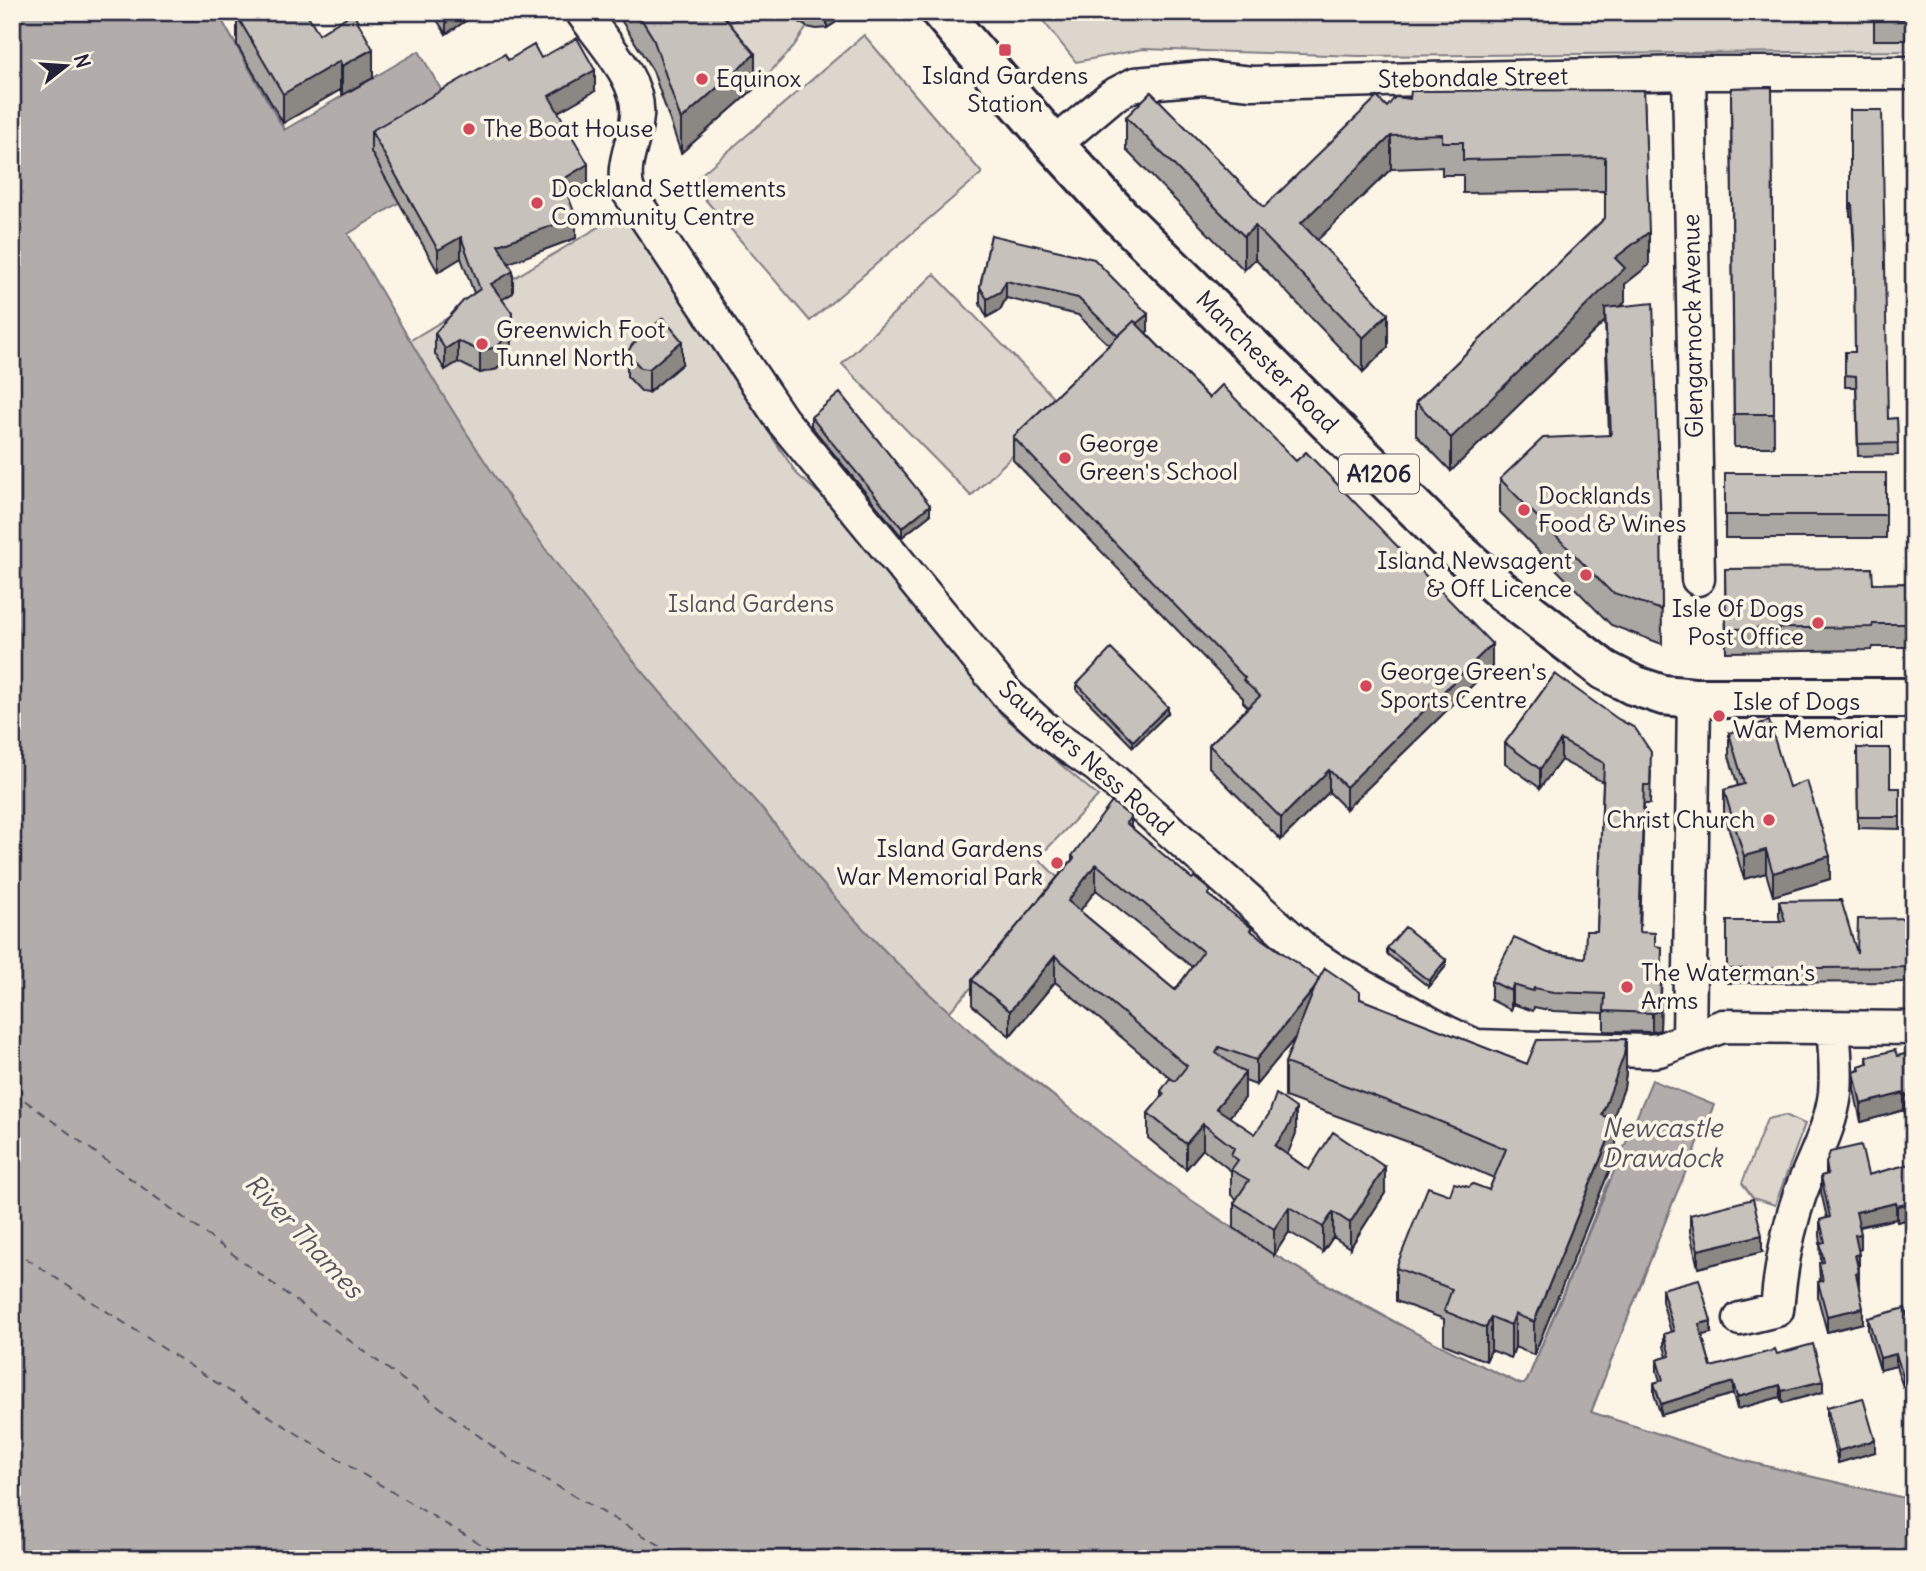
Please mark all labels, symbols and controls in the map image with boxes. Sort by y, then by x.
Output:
north arrow [32,32,102,102]
marker: Island Gardens Station [997,42,1013,58]
text: N [69,51,96,71]
place label: Island Gardens Station [922,60,1088,118]
street label: Stebondale Street [1378,60,1568,94]
place label: Equinox [716,63,801,93]
marker: Equinox [694,71,710,87]
place label: The Boat House [483,113,653,143]
marker: The Boat House [461,121,477,137]
place label: Dockland Settlements Community Centre [551,173,786,231]
marker: Dockland Settlements Community Centre [529,195,545,211]
street label: Glengarnock Avenue [1675,214,1709,438]
street label: Manchester Road [1190,284,1345,439]
place label: Greenwich Foot Tunnel North [496,314,665,372]
marker: Greenwich Foot Tunnel North [474,336,490,352]
place label: George Green's School [1079,428,1238,486]
marker: George Green's School [1057,450,1073,466]
road number: A1206 [1339,454,1419,494]
place label: Docklands Food & Wines [1538,480,1686,538]
marker: Docklands Food & Wines [1516,502,1532,518]
place label: Island Newsagent & Off Licence [1377,545,1572,603]
marker: Island Newsagent & Off Licence [1578,567,1594,583]
park label: Island Gardens [668,588,834,618]
place label: Isle Of Dogs Post Office [1672,593,1804,651]
marker: Isle Of Dogs Post Office [1810,615,1826,631]
place label: George Green's Sports Centre [1380,656,1547,714]
street label: Saunders Ness Road [993,673,1180,841]
marker: George Green's Sports Centre [1358,678,1374,694]
place label: Isle of Dogs War Memorial [1733,686,1884,744]
marker: Isle of Dogs War Memorial [1711,708,1727,724]
place label: Christ Church [1606,804,1755,834]
marker: Christ Church [1761,812,1777,828]
place label: Island Gardens War Memorial Park [836,833,1043,891]
marker: Island Gardens War Memorial Park [1049,855,1065,871]
place label: The Waterman's Arms [1641,957,1815,1015]
marker: The Waterman's Arms [1619,979,1635,995]
water label: Newcastle Drawdock [1602,1111,1724,1174]
water label: River Thames [238,1167,372,1306]

